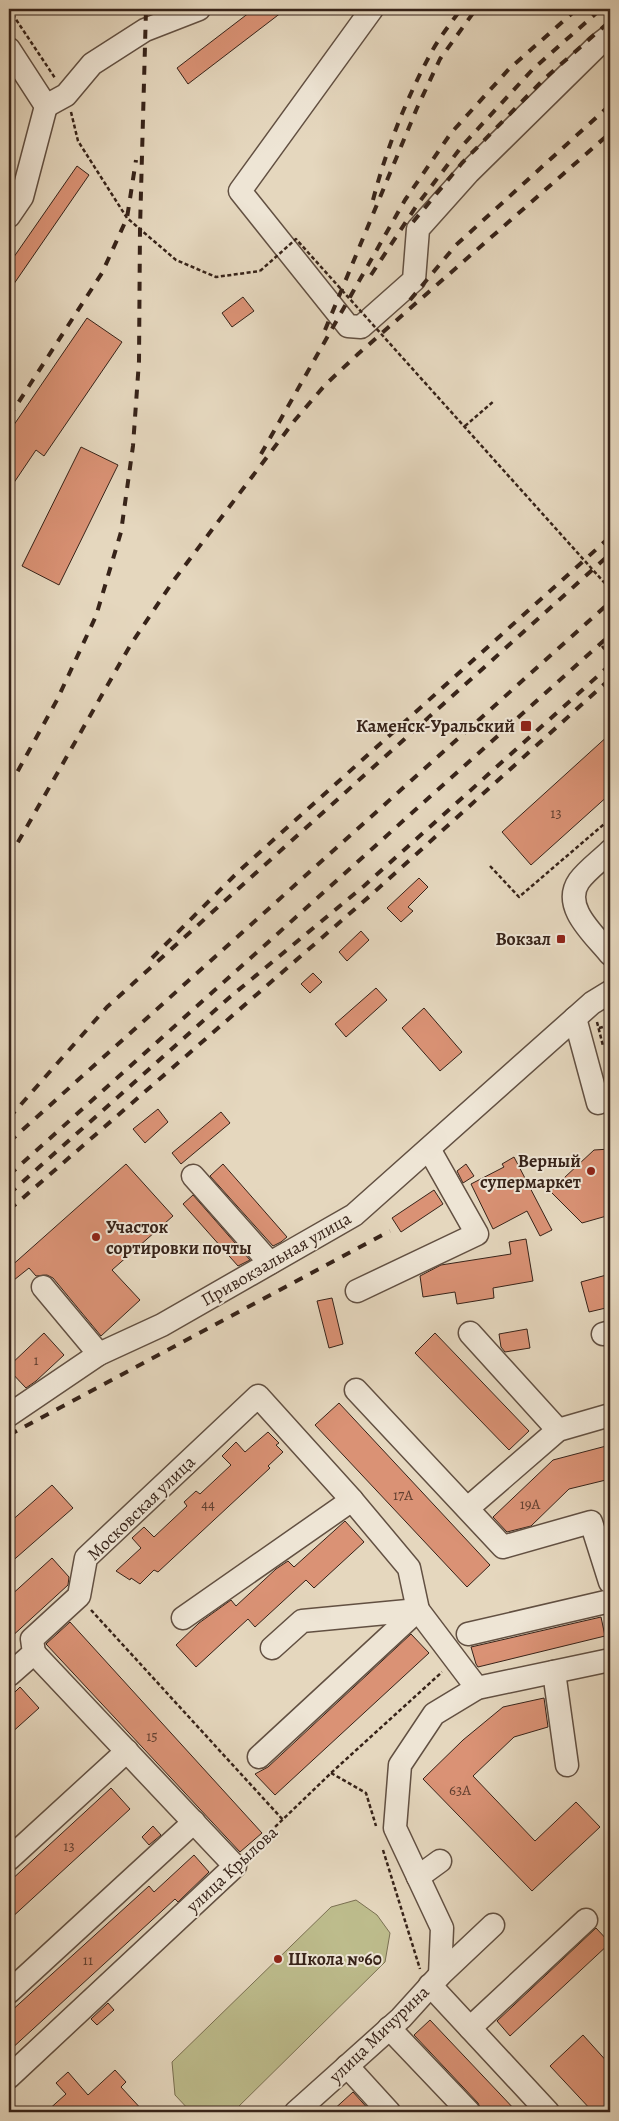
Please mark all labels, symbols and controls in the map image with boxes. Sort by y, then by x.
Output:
place label: Каменск-Уральский [356,714,515,738]
marker: Каменск-Уральский [519,719,533,733]
house number: 13 [550,803,562,823]
place label: Вокзал [495,927,551,951]
marker: Вокзал [555,933,567,945]
place label: Верный супермаркет [480,1149,581,1194]
marker: Верный супермаркет [585,1165,597,1177]
street label: Привокзальная улица [197,1206,356,1312]
place label: Участок сортировки почты [106,1215,252,1260]
marker: Участок сортировки почты [90,1231,102,1243]
house number: 1 [33,1350,39,1370]
street label: Московская улица [82,1450,201,1566]
house number: 17А [393,1485,413,1505]
house number: 44 [201,1494,215,1514]
house number: 19А [520,1494,541,1514]
house number: 15 [146,1726,158,1746]
house number: 63А [449,1780,471,1800]
street label: улица Крылова [180,1820,283,1918]
house number: 13 [63,1836,75,1856]
place label: Школа №60 [288,1947,382,1971]
house number: 11 [83,1950,93,1970]
marker: Школа №60 [272,1953,284,1965]
street label: улица Мичурина [323,1979,435,2089]

